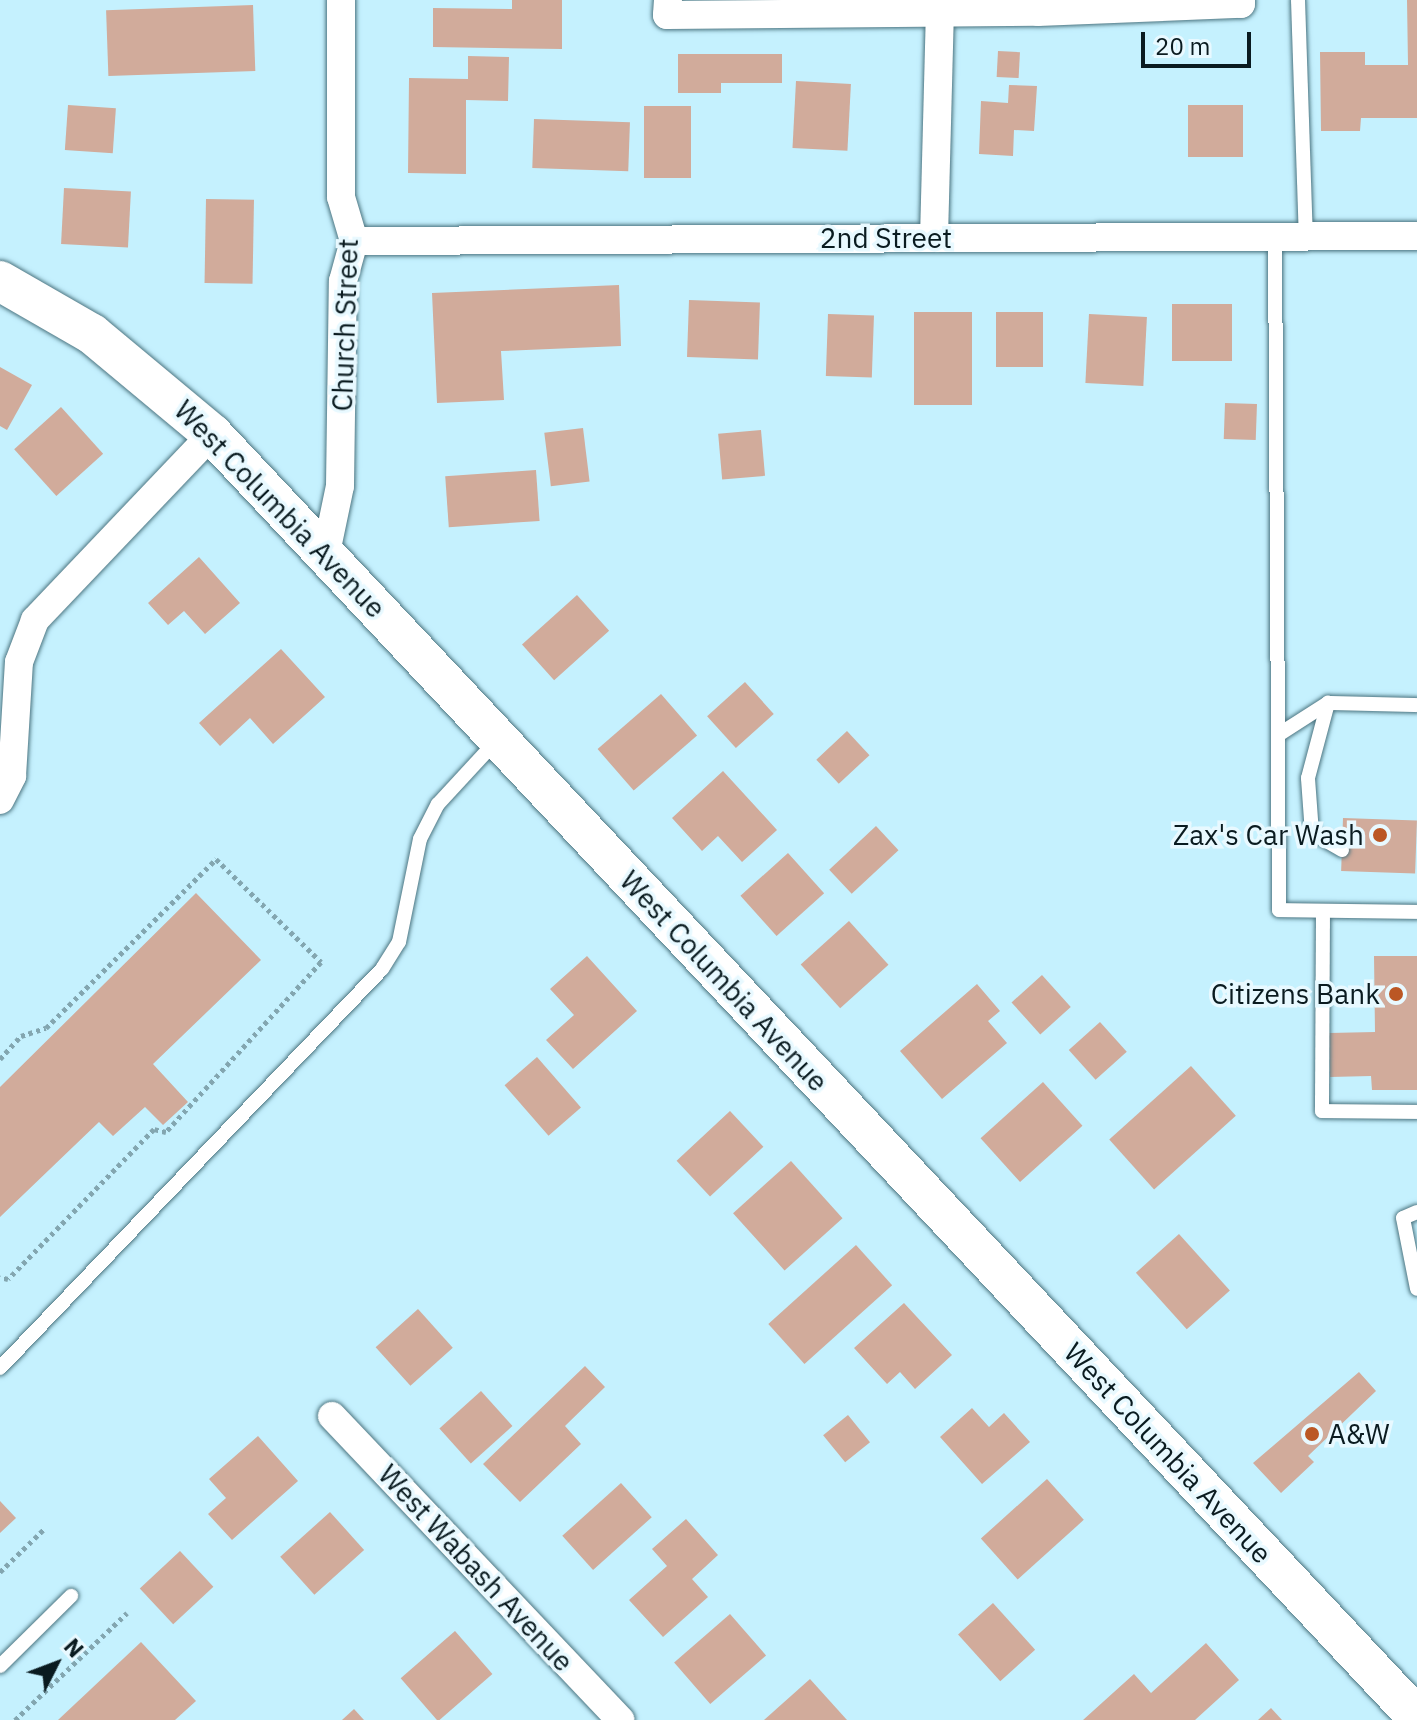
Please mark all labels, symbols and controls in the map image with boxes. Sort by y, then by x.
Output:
scale bar [1145,16,1255,66]
text: 20 m [1155,30,1210,62]
street label: 2nd Street [820,221,952,255]
street label: Church Street [325,238,365,412]
street label: West Columbia Avenue [168,393,392,625]
place label: Zax's Car Wash [1173,818,1364,852]
marker: Zax's Car Wash [1371,826,1389,844]
street label: West Columbia Avenue [613,864,835,1098]
place label: Citizens Bank [1211,977,1380,1011]
marker: Citizens Bank [1387,985,1405,1003]
street label: West Columbia Avenue [1057,1336,1279,1570]
place label: A&W [1328,1417,1390,1451]
marker: A&W [1303,1425,1321,1443]
street label: West Wabash Avenue [372,1458,580,1678]
north arrow [16,1624,96,1704]
text: N [58,1632,90,1663]

